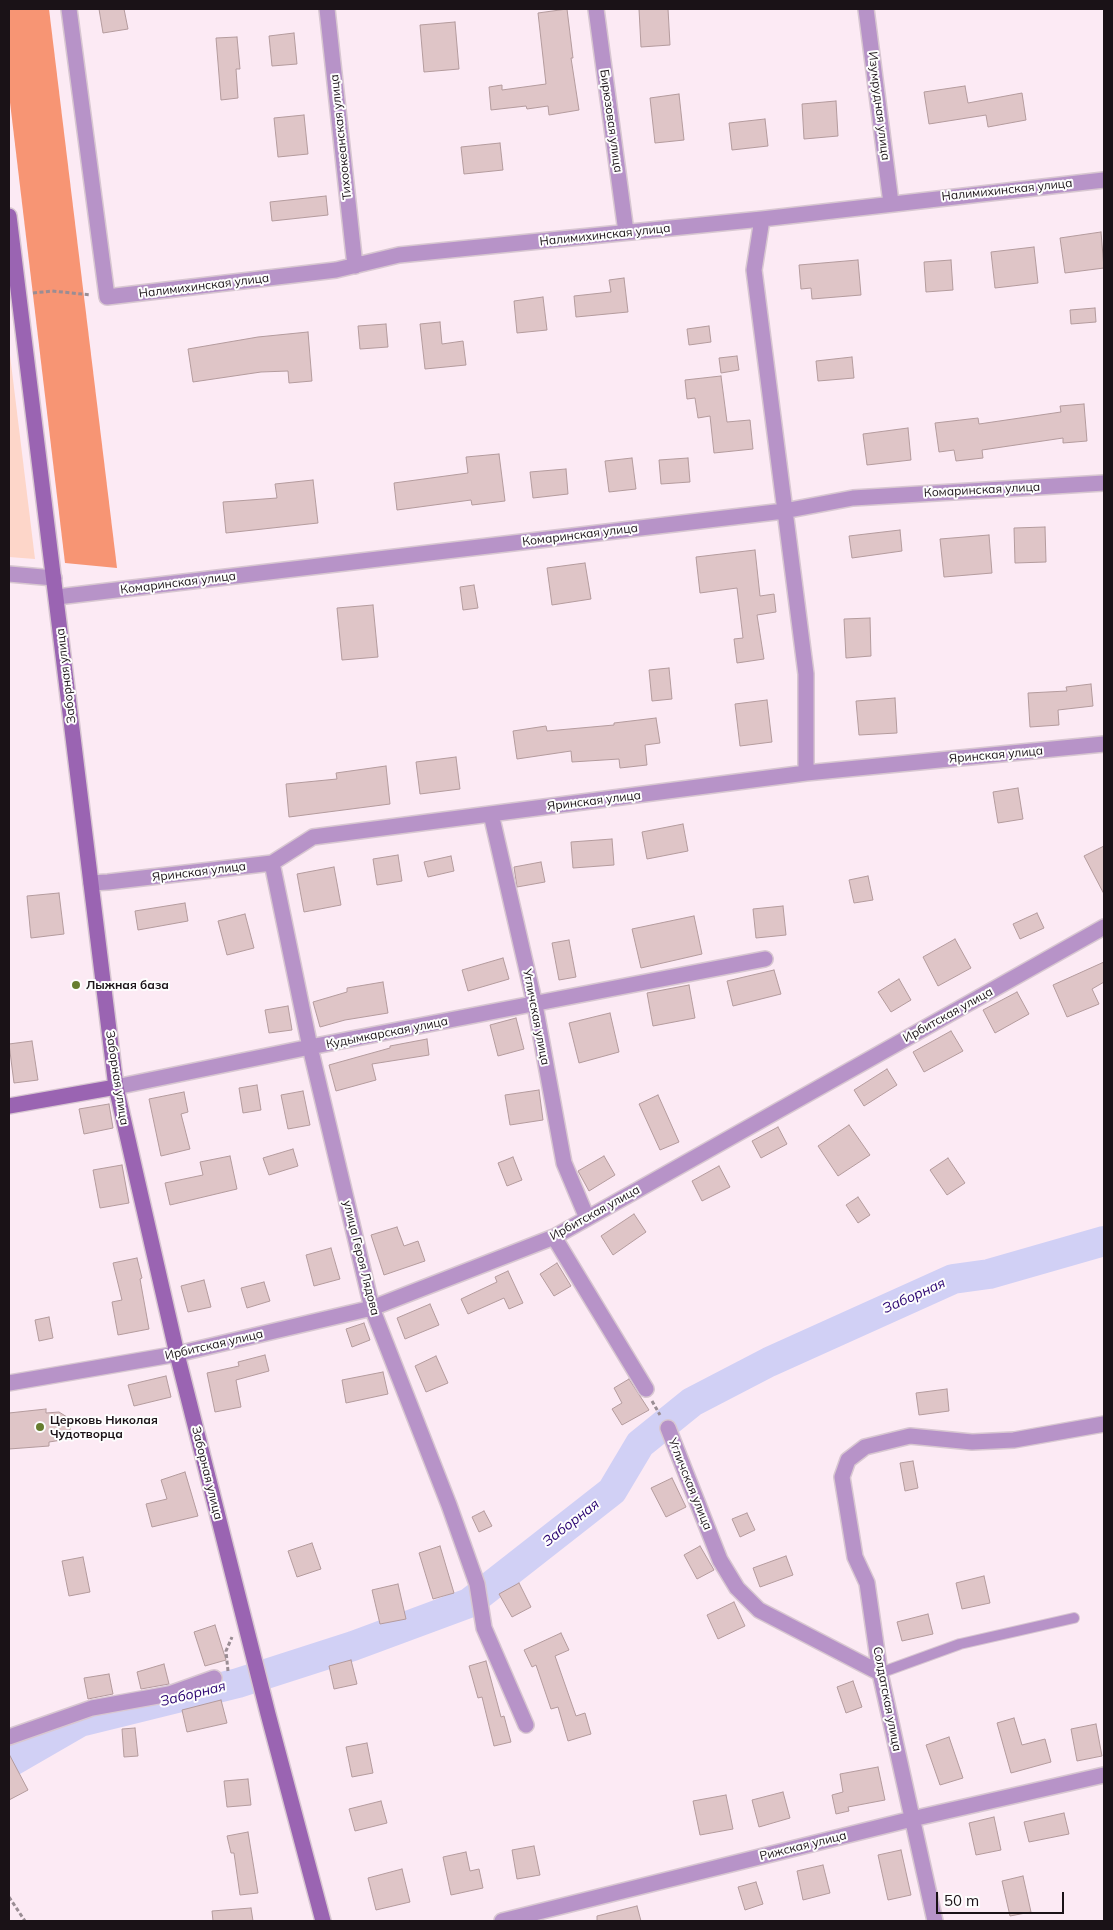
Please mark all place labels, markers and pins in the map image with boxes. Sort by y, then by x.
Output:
place label: Лыжная база [86,978,169,992]
marker: Лыжная база [70,979,82,991]
place label: Церковь Николая Чудотворца [50,1413,158,1441]
marker: Церковь Николая Чудотворца [34,1421,46,1433]

